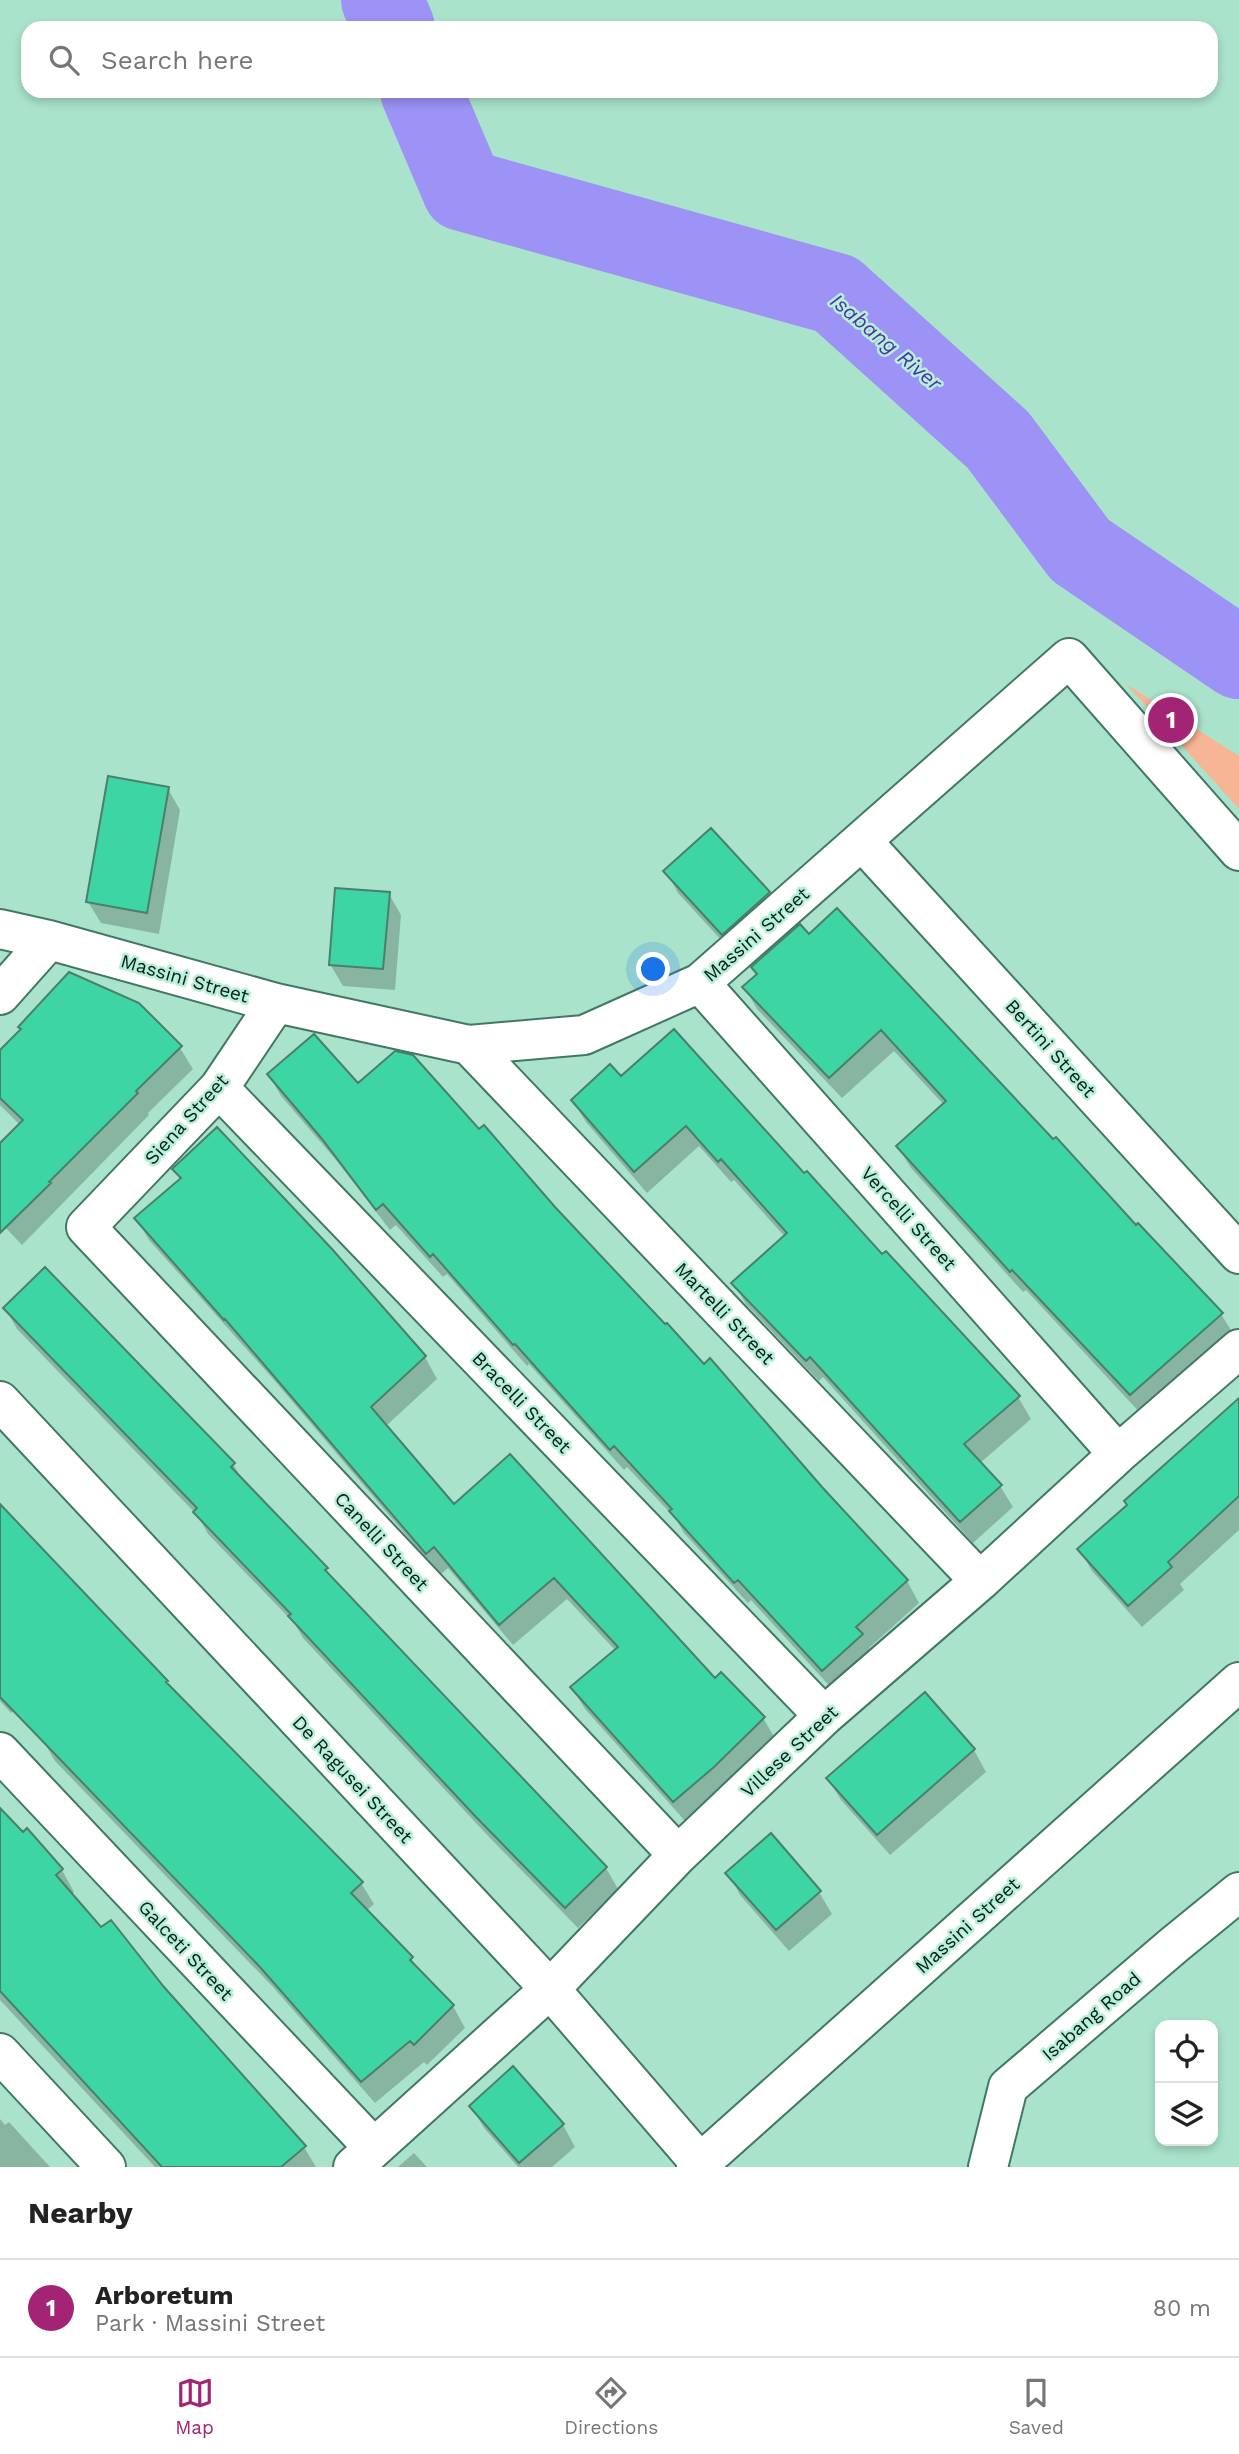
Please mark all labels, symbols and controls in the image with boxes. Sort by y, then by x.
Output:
search box [21,21,1218,98]
icon: search [45,41,83,79]
text: Search here [101,45,253,75]
water label: Isabang River [826,288,948,396]
pin: 1 [1148,694,1194,746]
street label: Massini Street [699,882,814,986]
street label: Massini Street [118,949,252,1008]
your location [636,952,670,986]
street label: Bertini Street [1001,995,1101,1102]
street label: Siena Street [140,1069,233,1169]
street label: Vercelli Street [856,1162,961,1275]
street label: Martelli Street [670,1257,779,1369]
street label: Bracelli Street [467,1347,576,1458]
street label: Canelli Street [330,1487,433,1596]
street label: Villese Street [736,1700,843,1802]
street label: De Ragusei Street [288,1711,418,1848]
street label: Massini Street [910,1872,1024,1978]
street label: Galceti Street [133,1896,238,2005]
street label: Isabang Road [1037,1967,1146,2066]
map controls [1155,2020,1218,2146]
button: locate [1155,2020,1218,2083]
button: layers [1155,2083,1218,2146]
text: Nearby [28,2195,133,2230]
text: Arboretum [95,2280,234,2310]
text: 1 [46,2295,56,2322]
text: 80 m [1153,2295,1211,2322]
text: Park · Massini Street [95,2310,325,2337]
tab: Map [175,2374,214,2439]
tab: Directions [564,2374,658,2439]
tab: Saved [1009,2374,1064,2439]

